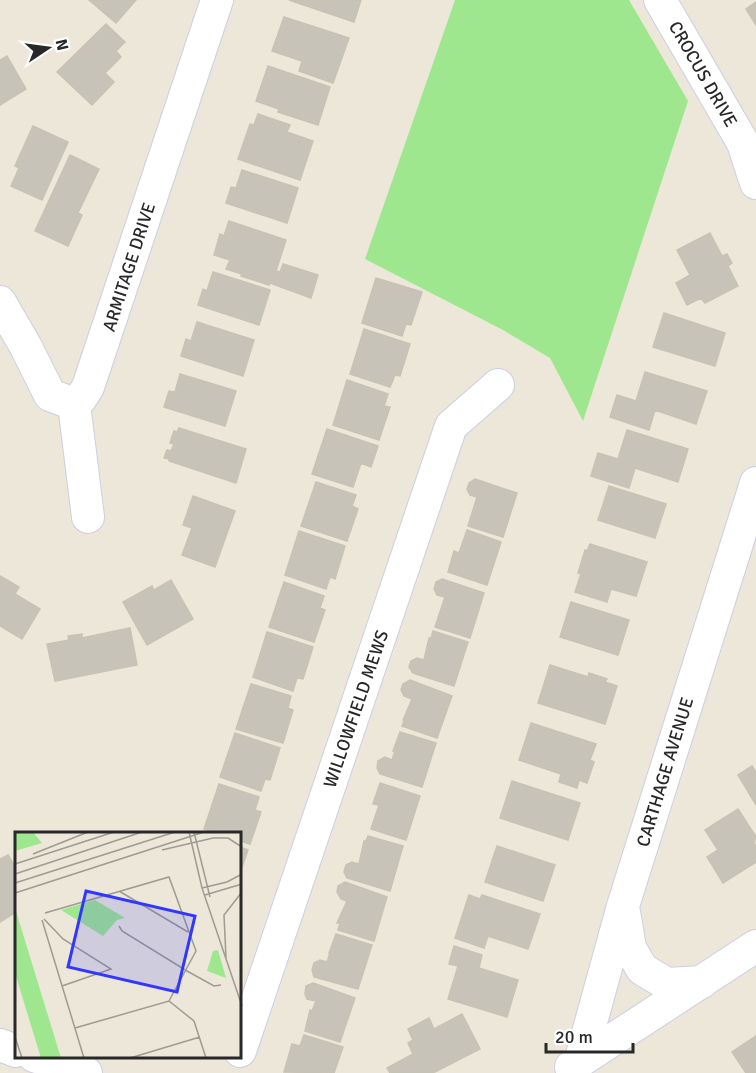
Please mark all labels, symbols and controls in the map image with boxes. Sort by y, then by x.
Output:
street label: CROCUS DRIVE [664,17,742,131]
north arrow [18,18,78,78]
text: N [51,37,73,53]
street label: ARMITAGE DRIVE [98,200,160,334]
street label: WILLOWFIELD MEWS [319,627,393,791]
street label: CARTHAGE AVENUE [632,695,698,849]
inset map [15,832,242,1058]
scale bar [546,1016,633,1054]
text: 20 m [555,1026,593,1048]

